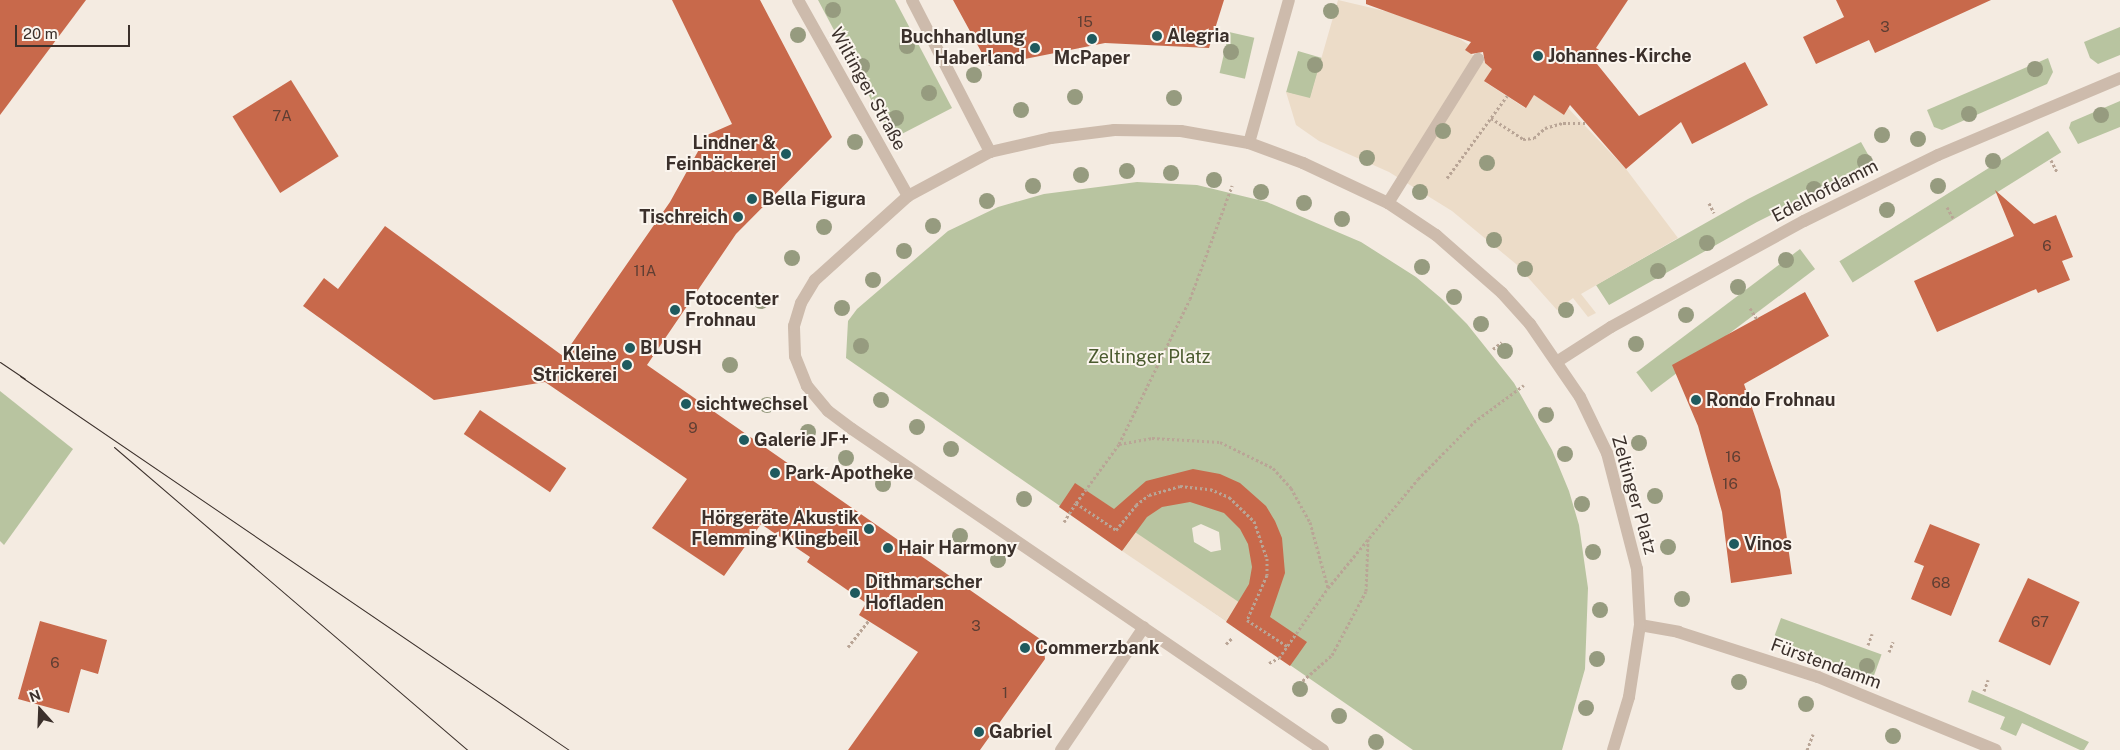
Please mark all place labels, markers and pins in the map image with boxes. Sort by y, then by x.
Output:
place label: Alegria [1167,25,1229,47]
place label: Buchhandlung Haberland [900,27,1025,70]
marker: Alegria [1151,30,1163,42]
marker: McPaper [1086,33,1098,45]
marker: Buchhandlung Haberland [1029,42,1041,54]
place label: Johannes-Kirche [1548,45,1692,67]
place label: McPaper [1054,47,1130,69]
marker: Johannes-Kirche [1532,50,1544,62]
place label: Lindner & Feinbäckerei [666,133,776,176]
marker: Lindner & Feinbäckerei [780,148,792,160]
place label: Bella Figura [762,188,866,210]
marker: Bella Figura [746,193,758,205]
place label: Tischreich [639,206,728,228]
marker: Tischreich [732,211,744,223]
place label: Fotocenter Frohnau [685,289,779,332]
marker: Fotocenter Frohnau [669,304,681,316]
place label: BLUSH [640,337,702,359]
marker: BLUSH [624,342,636,354]
place label: Kleine Strickerei [532,344,617,386]
marker: Kleine Strickerei [621,359,633,371]
place label: Rondo Frohnau [1706,389,1836,411]
place label: sichtwechsel [696,393,808,415]
marker: Rondo Frohnau [1690,394,1702,406]
marker: sichtwechsel [680,398,692,410]
place label: Galerie JF+ [754,429,849,451]
marker: Galerie JF+ [738,434,750,446]
place label: Park-Apotheke [785,462,913,484]
marker: Park-Apotheke [769,467,781,479]
place label: Hörgeräte Akustik Flemming Klingbeil [691,508,859,550]
marker: Hörgeräte Akustik Flemming Klingbeil [863,523,875,535]
place label: Vinos [1744,533,1792,555]
place label: Hair Harmony [898,537,1017,559]
marker: Vinos [1728,538,1740,550]
marker: Hair Harmony [882,542,894,554]
place label: Dithmarscher Hofladen [865,572,982,614]
marker: Dithmarscher Hofladen [849,587,861,599]
place label: Commerzbank [1035,637,1160,659]
marker: Commerzbank [1019,642,1031,654]
place label: Gabriel [989,721,1052,743]
marker: Gabriel [973,726,985,738]

